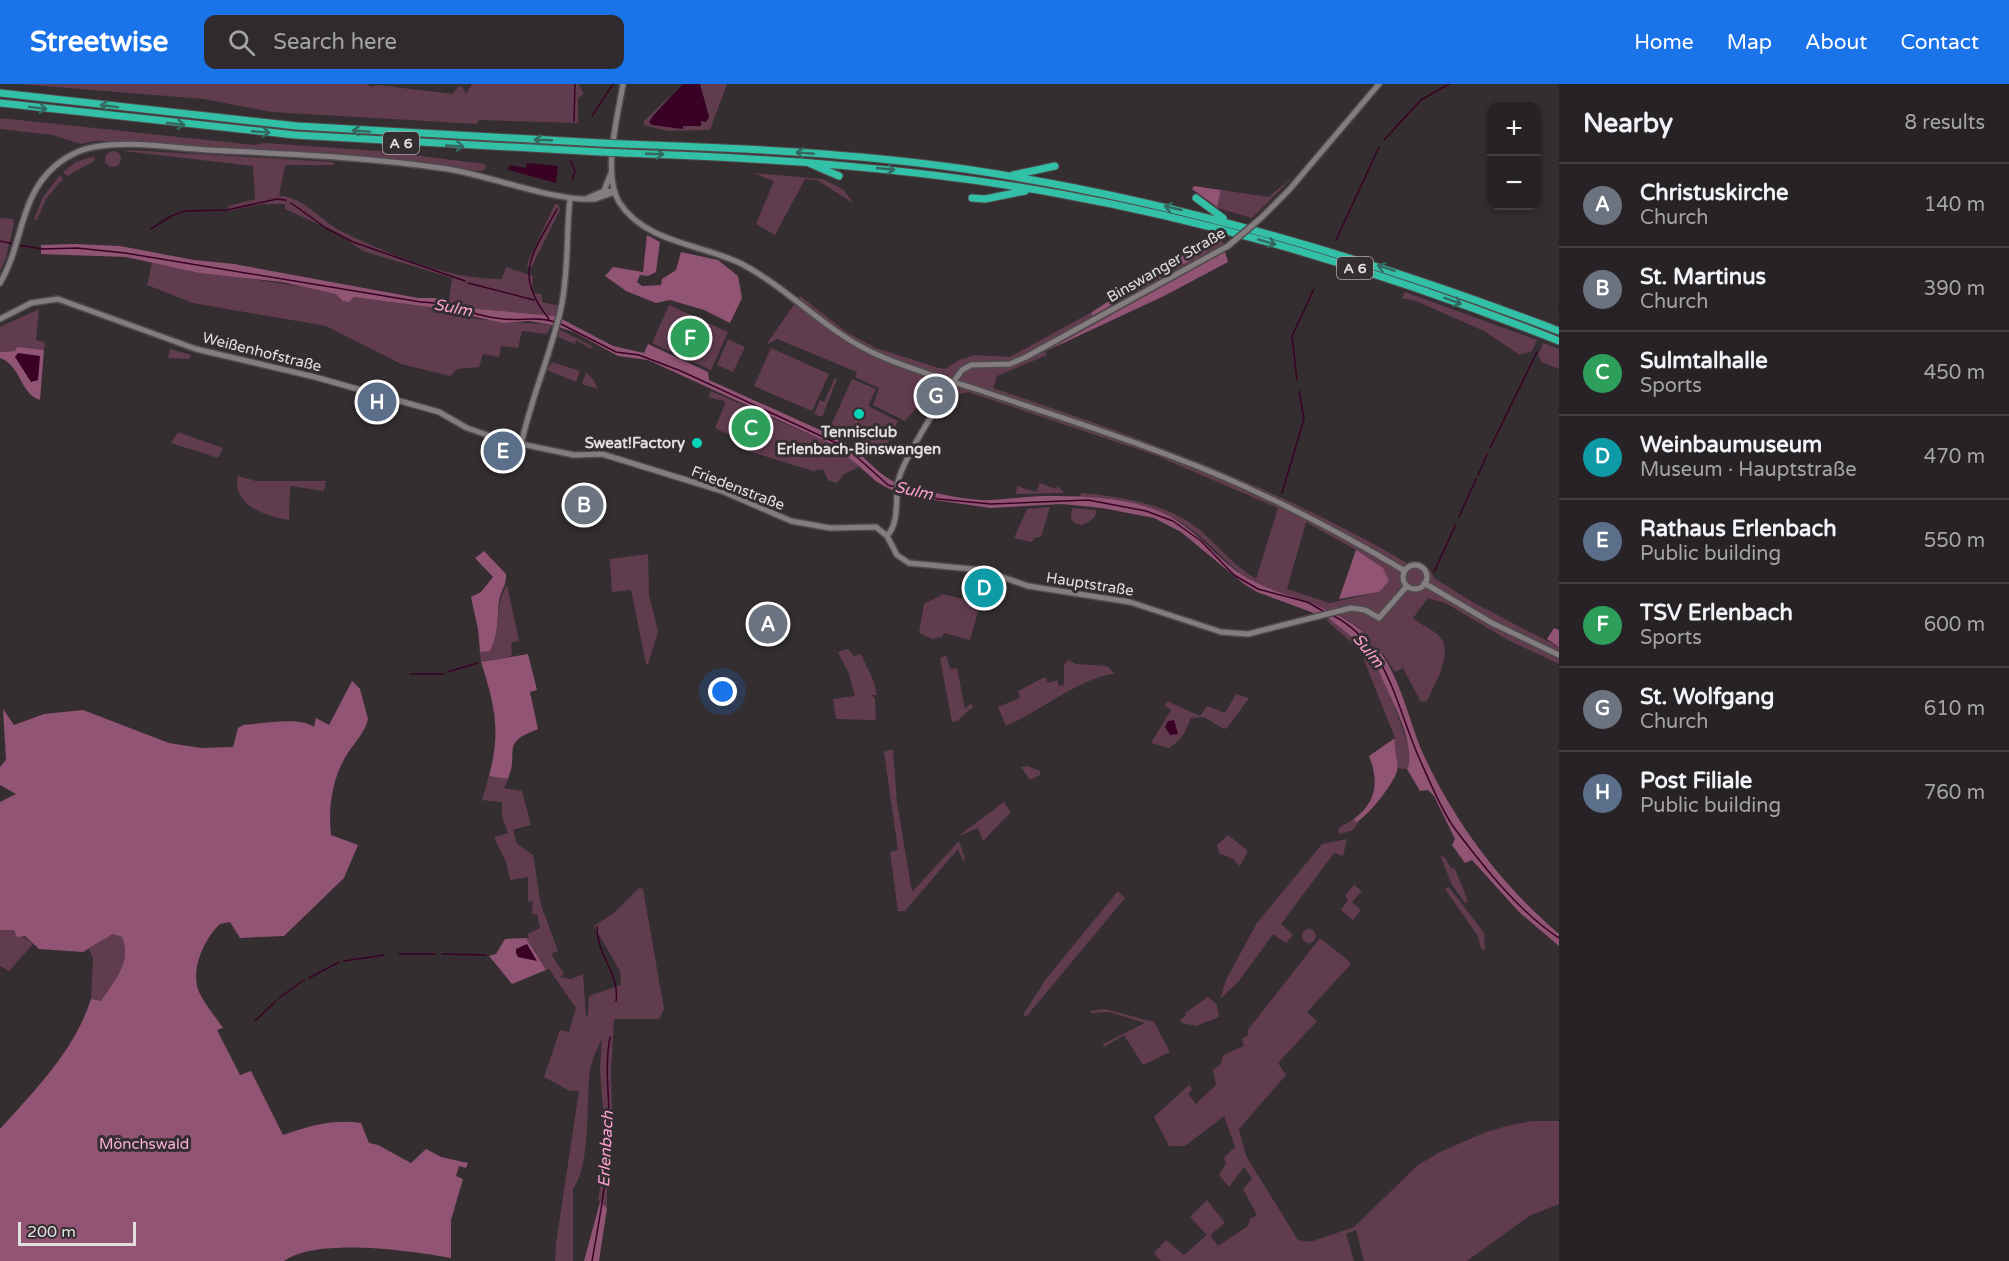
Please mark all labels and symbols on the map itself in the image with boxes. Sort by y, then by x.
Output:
one-way arrow [99,101,119,112]
one-way arrow [27,102,47,113]
one-way arrow [165,119,185,130]
one-way arrow [351,125,371,136]
one-way arrow [250,127,270,138]
road number: A 6 [383,132,419,154]
one-way arrow [533,135,553,146]
one-way arrow [445,140,465,151]
one-way arrow [796,147,816,158]
one-way arrow [645,148,665,160]
one-way arrow [876,164,896,175]
one-way arrow [1164,202,1183,214]
street label: Binswanger Straße [1104,224,1228,306]
one-way arrow [1257,237,1276,248]
road number: A 6 [1337,257,1373,279]
one-way arrow [1377,262,1396,273]
water label: Sulm [432,295,474,321]
one-way arrow [1443,297,1462,308]
pin: F [670,316,710,360]
street label: Weißenhofstraße [201,329,323,375]
pin: G [916,374,956,418]
pin: H [358,380,397,424]
pin: C [732,406,771,450]
marker: Tennisclub Erlenbach-Binswangen [852,407,866,421]
place label: Tennisclub Erlenbach-Binswangen [777,423,941,459]
pin: E [484,428,522,473]
place label: Sweat!Factory [585,434,685,453]
marker: Sweat!Factory [690,436,704,450]
street label: Friedenstraße [689,462,787,514]
water label: Sulm [893,477,935,505]
pin: B [564,482,604,528]
pin: D [964,566,1004,610]
street label: Hauptstraße [1045,568,1135,600]
pin: A [748,602,788,646]
water label: Sulm [1348,630,1388,672]
your location [708,677,737,706]
water label: Erlenbach [594,1109,618,1188]
park label: Mönchswald [99,1135,189,1153]
scale bar [18,1219,136,1246]

